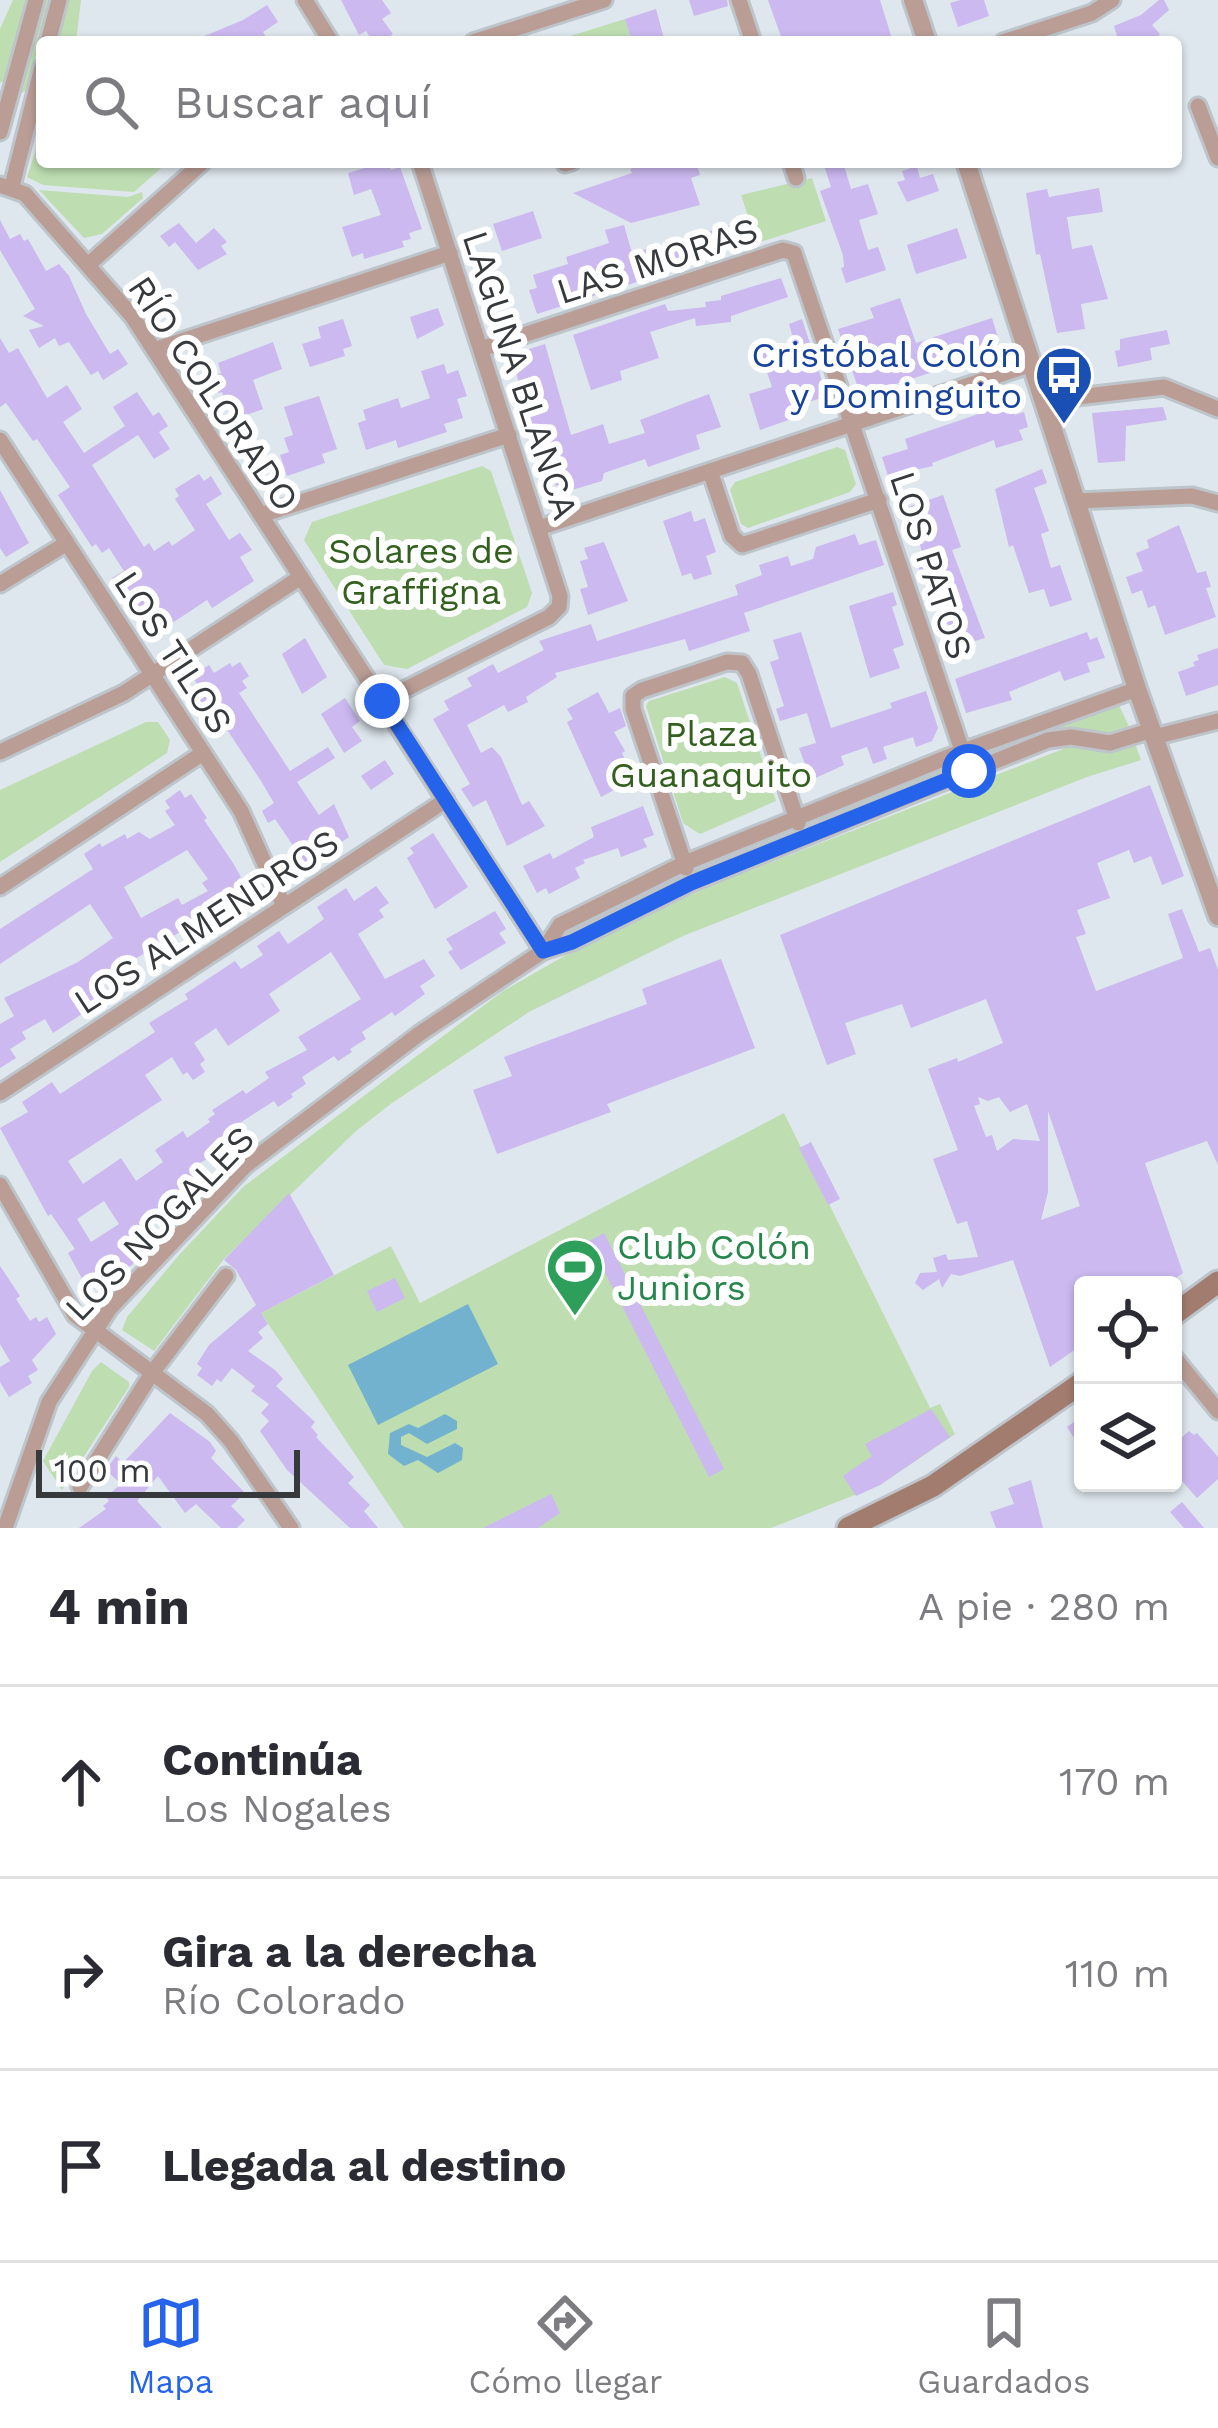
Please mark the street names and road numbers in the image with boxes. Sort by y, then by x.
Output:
street label: LAS MORAS [552,209,763,313]
street label: LAGUNA BLANCA [454,226,586,525]
street label: RÍO COLORADO [119,268,307,519]
street label: LOS PATOS [881,466,981,664]
street label: LOS TILOS [105,563,241,742]
street label: LOS ALMENDROS [67,821,347,1023]
street label: LOS NOGALES [56,1118,263,1330]

